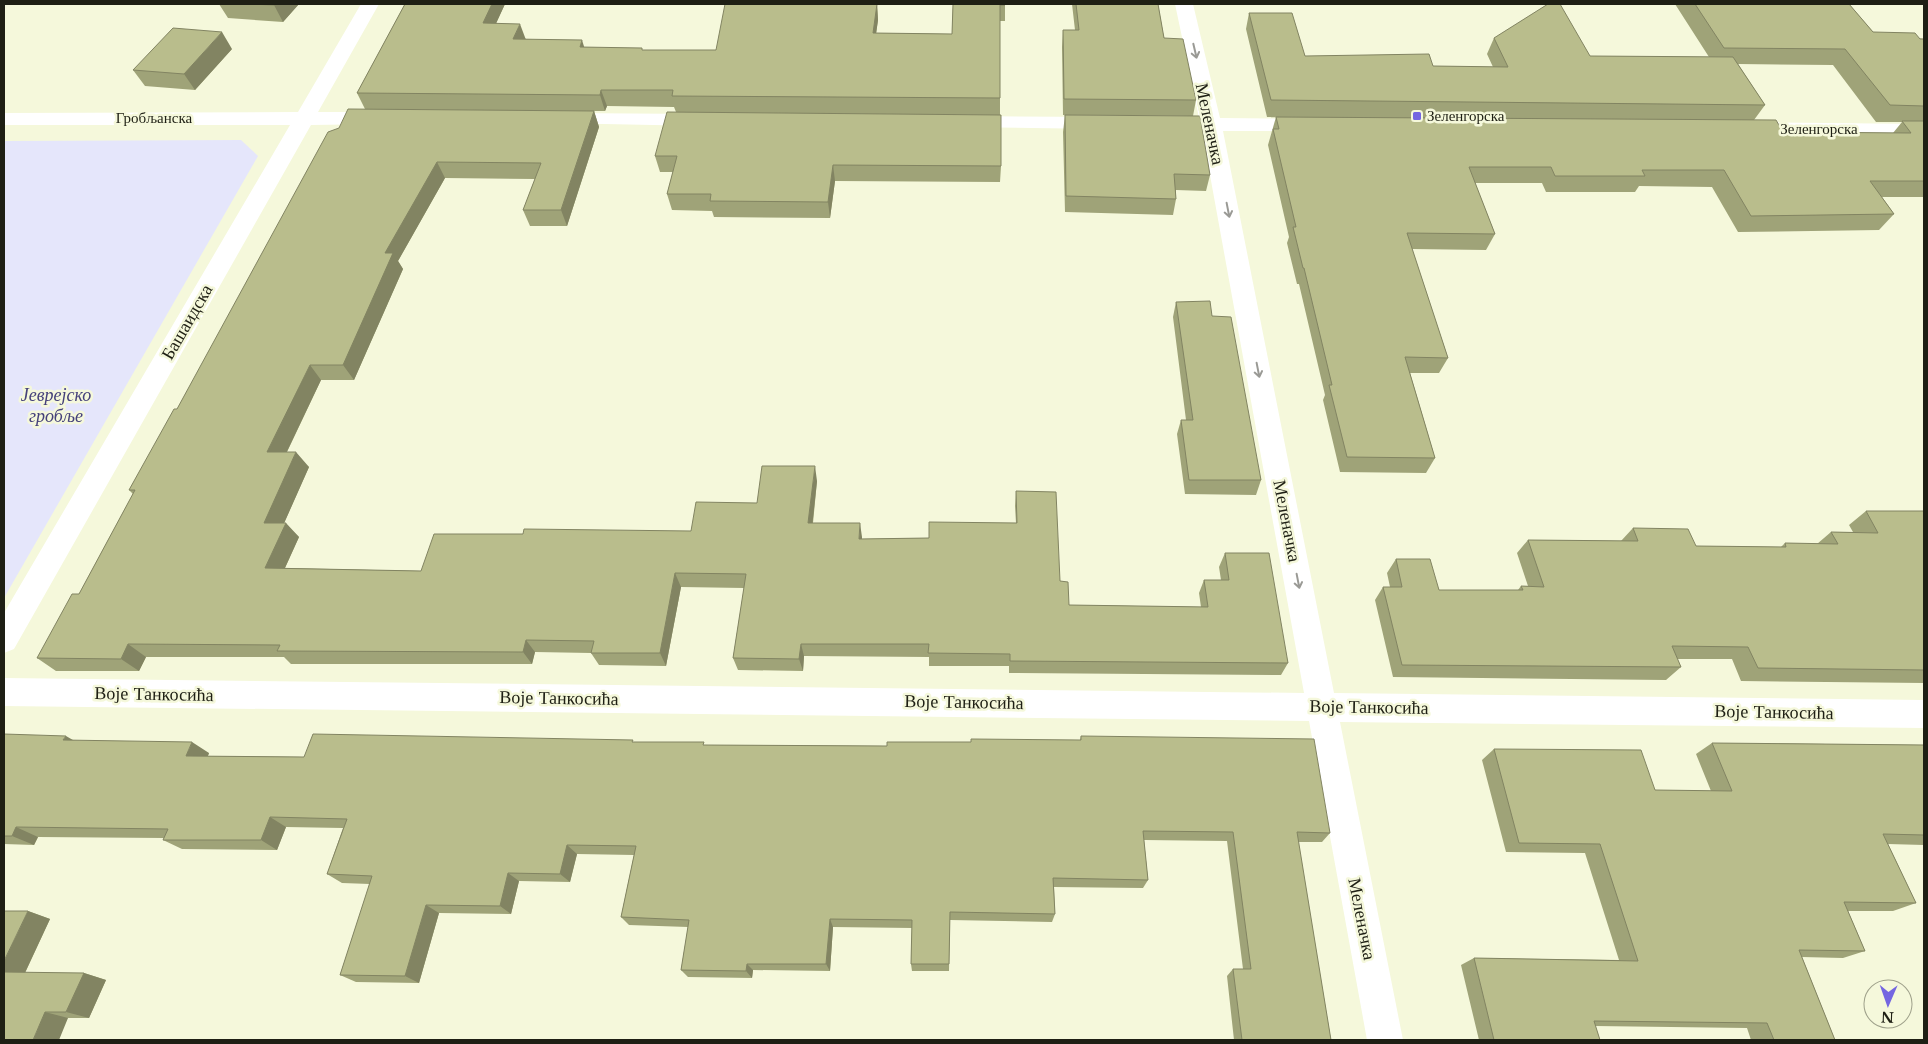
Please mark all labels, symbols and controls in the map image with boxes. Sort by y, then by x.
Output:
one-way arrow [1191,43,1200,59]
street label: Меленачка [1191,81,1229,167]
place label: Зеленгорска [1427,106,1505,125]
street label: Гробљанска [116,108,193,127]
marker: Зеленгорска [1411,110,1423,122]
street label: Зеленгорска [1780,119,1858,138]
one-way arrow [1223,202,1233,218]
street label: Башаидска [157,280,217,364]
one-way arrow [1254,362,1263,378]
park label: Јеврејско гробље [21,384,91,427]
street label: Меленачка [1268,478,1306,564]
one-way arrow [1294,573,1304,589]
street label: Воје Танкосића [94,682,214,706]
street label: Воје Танкосића [499,686,619,710]
street label: Воје Танкосића [904,690,1024,714]
street label: Воје Танкосића [1309,695,1429,719]
street label: Воје Танкосића [1714,700,1834,724]
street label: Меленачка [1343,876,1381,962]
north arrow [1863,979,1913,1029]
text: N [1881,1008,1894,1026]

